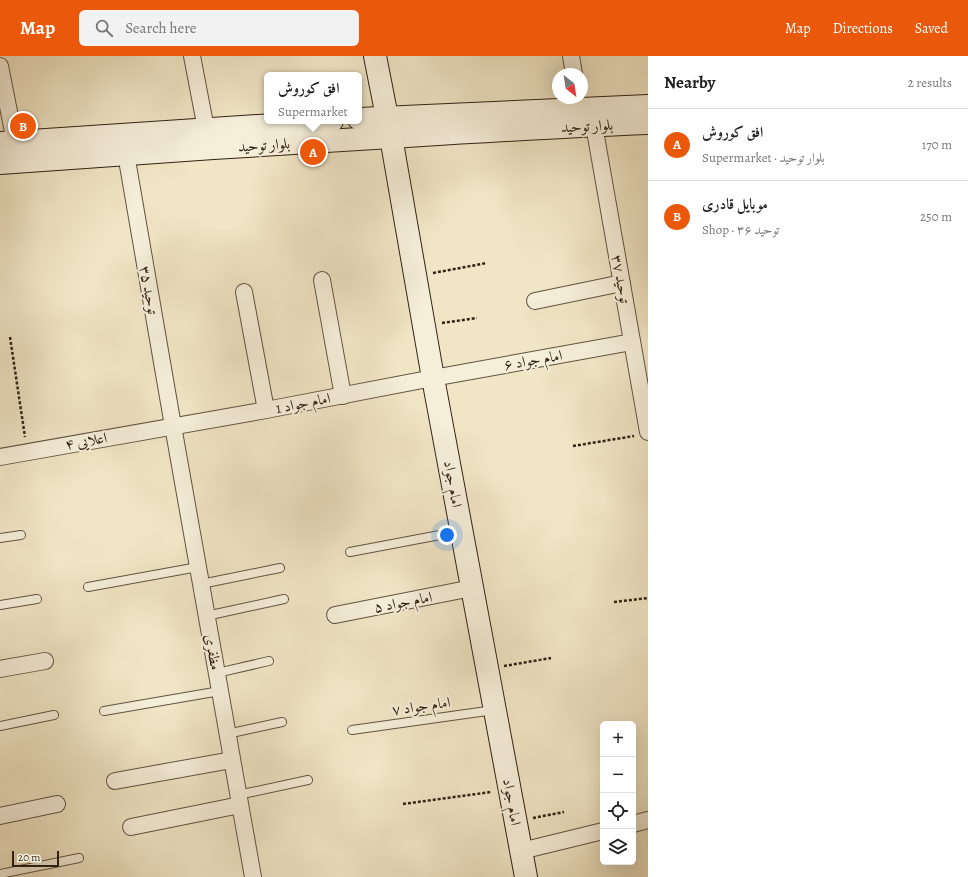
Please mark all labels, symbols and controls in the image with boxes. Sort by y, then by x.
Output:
search box [79,10,359,46]
text: Map [20,15,55,41]
icon: search [93,17,115,39]
text: Search here [125,18,197,38]
text: Map [785,19,811,38]
text: Directions [833,19,893,38]
text: Saved [915,19,948,38]
north arrow [552,68,588,104]
text: Nearby [664,71,715,94]
popup [264,72,362,124]
text: 2 results [908,74,952,91]
text: افق کوروش [278,78,339,98]
text: Supermarket [278,103,348,120]
pin: B [10,111,36,141]
street label: بلوار توحید [560,115,614,137]
text: افق کوروش [702,122,763,142]
street label: بلوار توحید [237,133,291,157]
text: A [673,136,681,153]
text: 170 m [922,136,952,153]
pin: A [300,137,326,167]
text: Supermarket · بلوار توحید [702,149,825,166]
text: موبایل قادری [702,194,768,214]
text: B [673,208,681,225]
text: 250 m [920,208,952,225]
text: Shop · توحید ۳۶ [702,221,779,238]
street label: توحید ۳۷ [607,253,635,305]
street label: توحید ۳۵ [135,264,163,316]
street label: امام جواد ۶ [502,345,564,378]
street label: امام جواد 1 [274,388,333,421]
street label: اعلایی ۴ [63,427,109,455]
street label: امام جواد [436,459,467,510]
your location [437,525,457,545]
street label: امام جواد ۵ [372,587,434,620]
street label: مظفری [200,632,226,672]
street label: امام جواد ۷ [390,692,452,723]
map controls [600,721,636,865]
button: + [600,721,636,757]
button: − [600,757,636,793]
street label: امام جواد [495,777,526,828]
button: locate [600,793,636,829]
button: layers [600,829,636,865]
scale bar [12,849,59,868]
text: 20 m [18,850,40,865]

